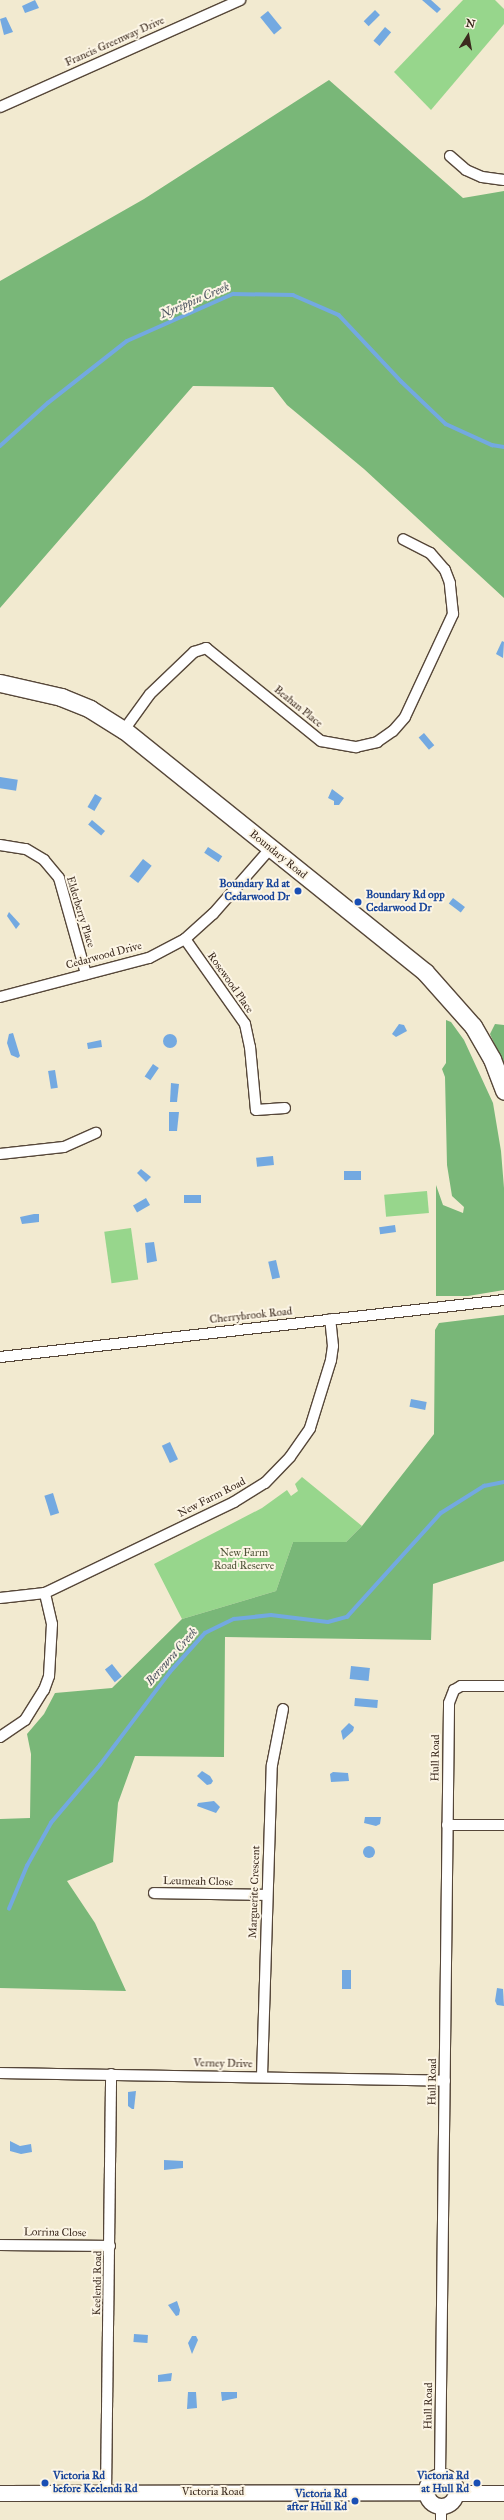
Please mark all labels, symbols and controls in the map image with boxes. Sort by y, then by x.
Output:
street label: Francis Greenway Drive [63,14,167,70]
north arrow [448,16,488,56]
text: N [465,16,476,31]
water label: Nyrippin Creek [158,280,232,322]
street label: Beahan Place [271,683,325,731]
street label: Boundary Road [247,828,309,882]
street label: Elderberry Place [63,875,97,949]
place label: Boundary Rd at Cedarwood Dr [219,878,290,904]
marker: Boundary Rd at Cedarwood Dr [293,886,303,896]
place label: Boundary Rd opp Cedarwood Dr [366,889,445,915]
marker: Boundary Rd opp Cedarwood Dr [353,897,363,907]
street label: Cedarwood Drive [65,940,143,972]
street label: Rosewood Place [204,950,256,1016]
street label: Cherrybrook Road [209,1305,293,1327]
street label: New Farm Road [176,1475,248,1521]
park label: New Farm Road Reserve [214,1547,274,1573]
water label: Berowra Creek [143,1625,201,1689]
street label: Hull Road [429,1734,443,1782]
street label: Marguerite Crescent [247,1845,263,1939]
street label: Leumeah Close [163,1875,233,1889]
street label: Verney Drive [193,2057,253,2071]
street label: Hull Road [426,2058,440,2106]
street label: Lorrina Close [24,2226,86,2240]
street label: Keelendi Road [91,2251,105,2315]
street label: Hull Road [422,2382,436,2430]
place label: Victoria Rd before Keelendi Rd [53,2470,138,2496]
place label: Victoria Rd at Hull Rd [417,2470,469,2496]
marker: Victoria Rd before Keelendi Rd [40,2478,50,2488]
marker: Victoria Rd at Hull Rd [472,2478,482,2488]
street label: Victoria Road [182,2485,244,2499]
place label: Victoria Rd after Hull Rd [287,2488,347,2514]
marker: Victoria Rd after Hull Rd [350,2496,360,2506]

